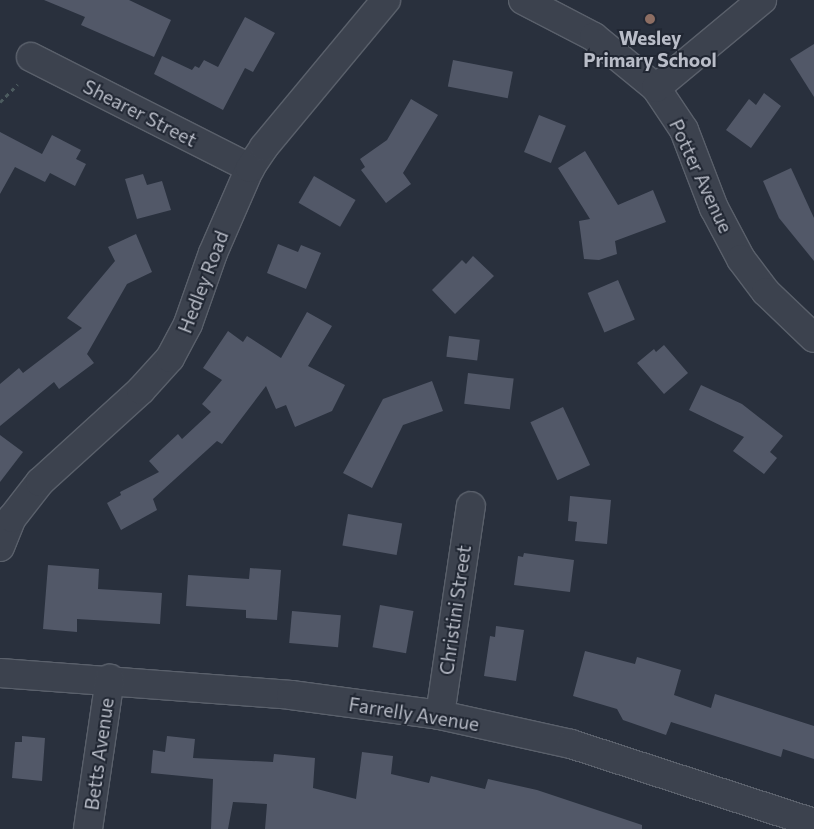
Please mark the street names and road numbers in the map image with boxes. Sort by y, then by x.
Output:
street label: Shearer Street [79,75,201,151]
street label: Potter Avenue [665,116,737,236]
street label: Hedley Road [173,228,233,336]
street label: Christini Street [435,544,475,676]
street label: Farrelly Avenue [347,692,481,736]
street label: Betts Avenue [80,696,118,812]

